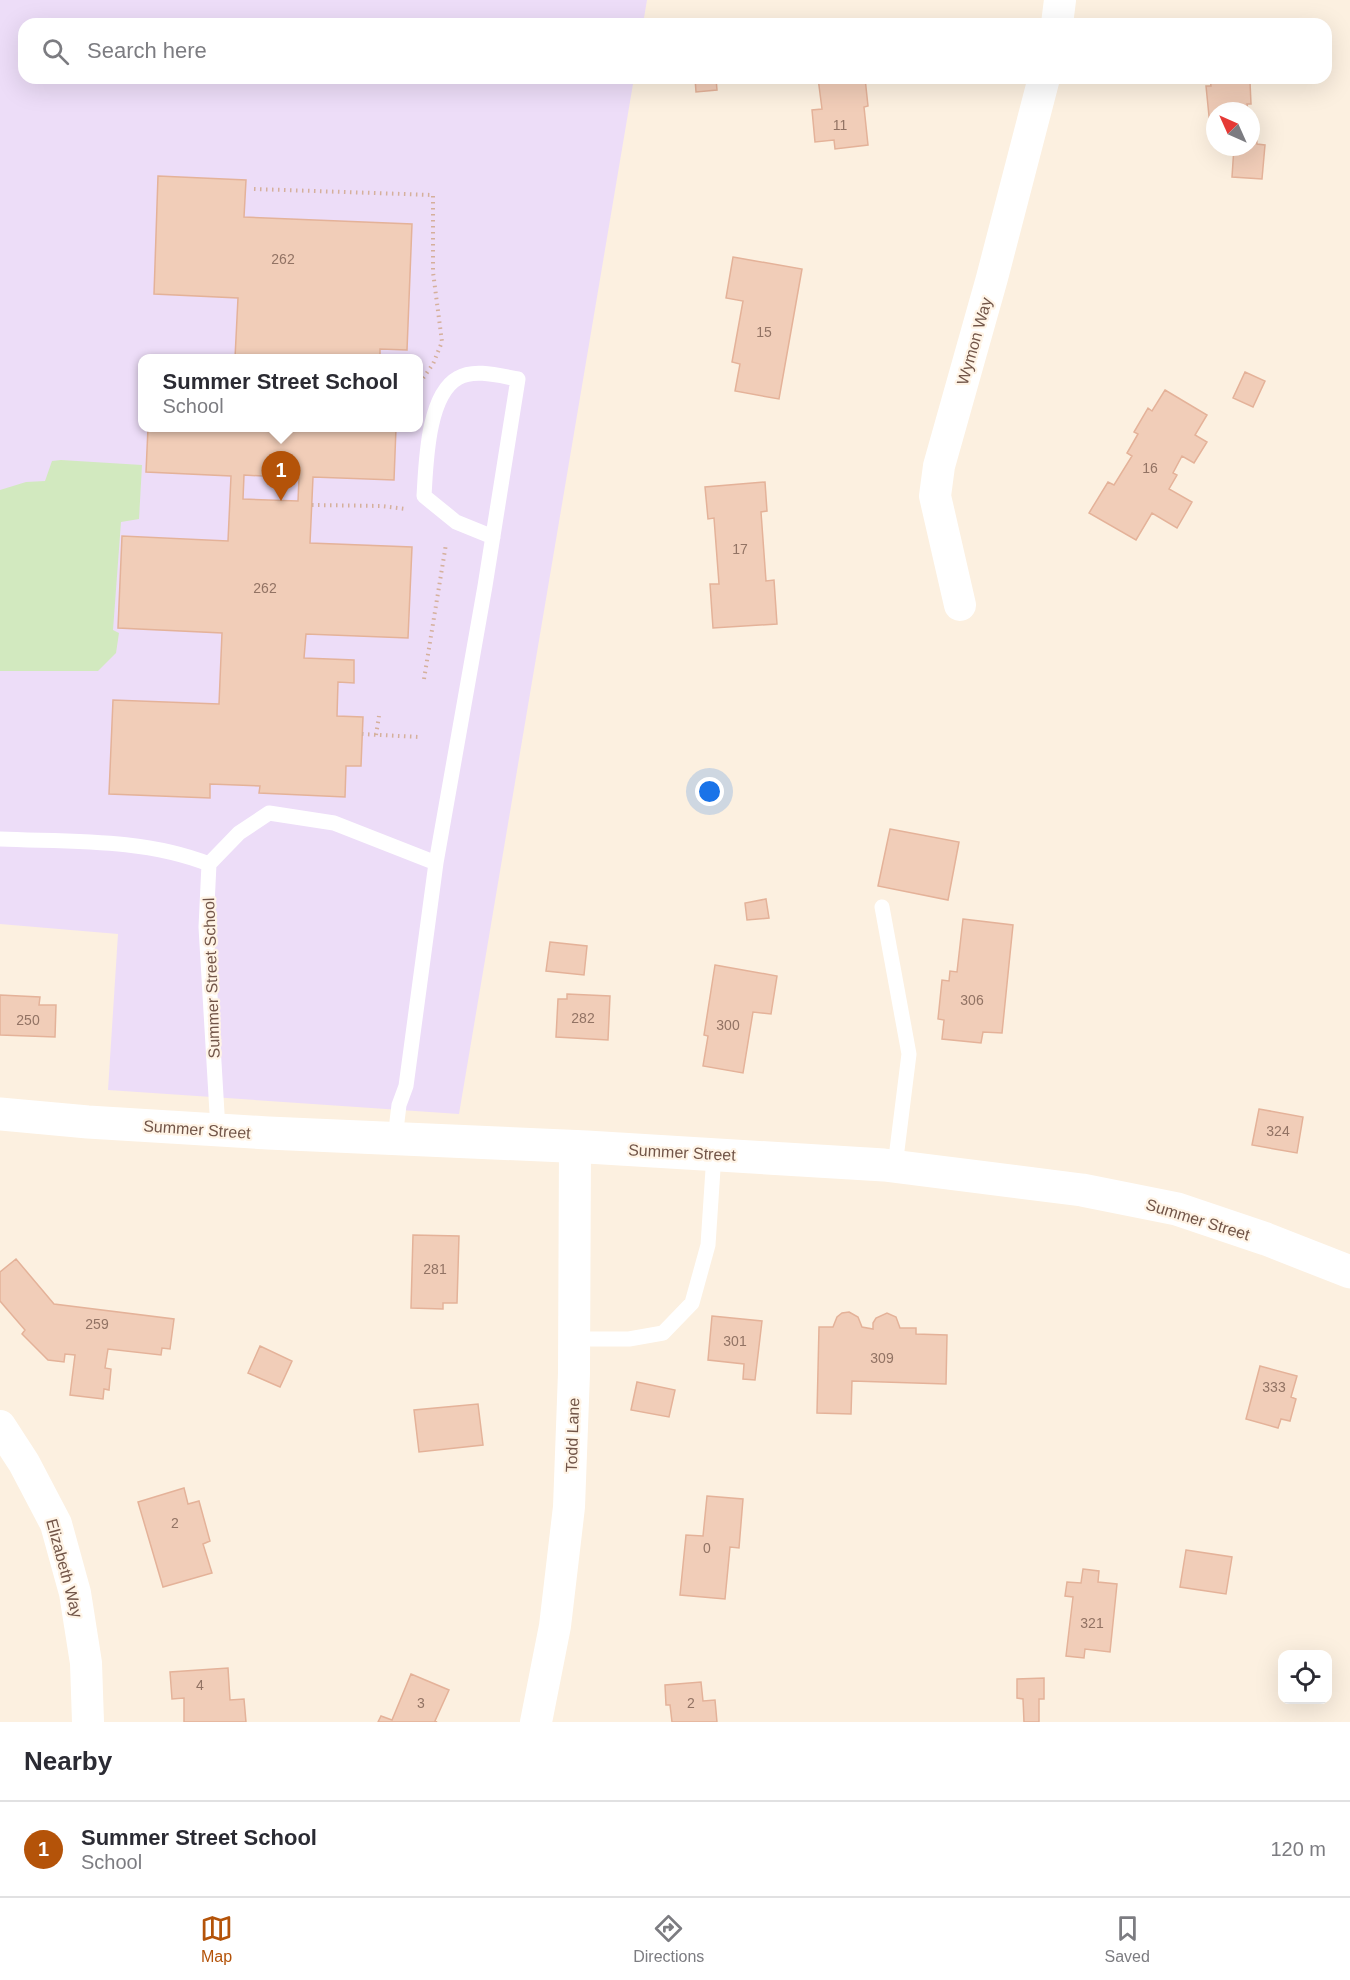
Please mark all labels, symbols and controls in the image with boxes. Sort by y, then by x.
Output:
search box [18,18,1332,84]
icon: search [39,35,72,68]
text: Search here [87,38,207,63]
north arrow [1206,102,1260,156]
house number: 11 [833,117,847,133]
house number: 262 [271,251,295,267]
street label: Wymon Way [954,296,995,387]
house number: 15 [756,324,772,340]
popup [138,354,423,432]
text: Summer Street School [163,369,398,394]
text: School [163,395,224,417]
pin: 1 [262,452,300,501]
house number: 16 [1142,460,1158,476]
house number: 17 [732,541,748,557]
house number: 262 [253,580,277,596]
your location [695,777,724,806]
street label: Summer Street School [200,897,223,1059]
house number: 306 [960,992,984,1008]
house number: 282 [571,1010,595,1026]
house number: 250 [16,1012,40,1028]
house number: 300 [716,1017,740,1033]
street label: Summer Street [143,1117,252,1142]
house number: 324 [1266,1123,1290,1139]
street label: Summer Street [628,1141,737,1164]
street label: Summer Street [1144,1196,1252,1243]
house number: 281 [423,1261,447,1277]
house number: 259 [85,1316,109,1332]
house number: 301 [723,1333,747,1349]
house number: 309 [870,1350,894,1366]
house number: 333 [1262,1379,1286,1395]
street label: Todd Lane [563,1397,582,1473]
house number: 2 [171,1515,179,1531]
street label: Elizabeth Way [43,1517,86,1619]
house number: 0 [703,1540,711,1556]
house number: 321 [1080,1615,1104,1631]
map controls [1278,1650,1332,1704]
button: locate [1278,1650,1332,1704]
house number: 4 [196,1677,204,1693]
house number: 3 [417,1695,425,1711]
house number: 2 [687,1695,695,1711]
text: Nearby [24,1746,112,1776]
text: Summer Street School [81,1825,317,1850]
text: 1 [38,1838,49,1860]
text: 120 m [1270,1838,1326,1860]
text: School [81,1851,142,1873]
tab: Map [200,1912,233,1966]
tab: Directions [633,1912,704,1966]
tab: Saved [1105,1912,1150,1966]

